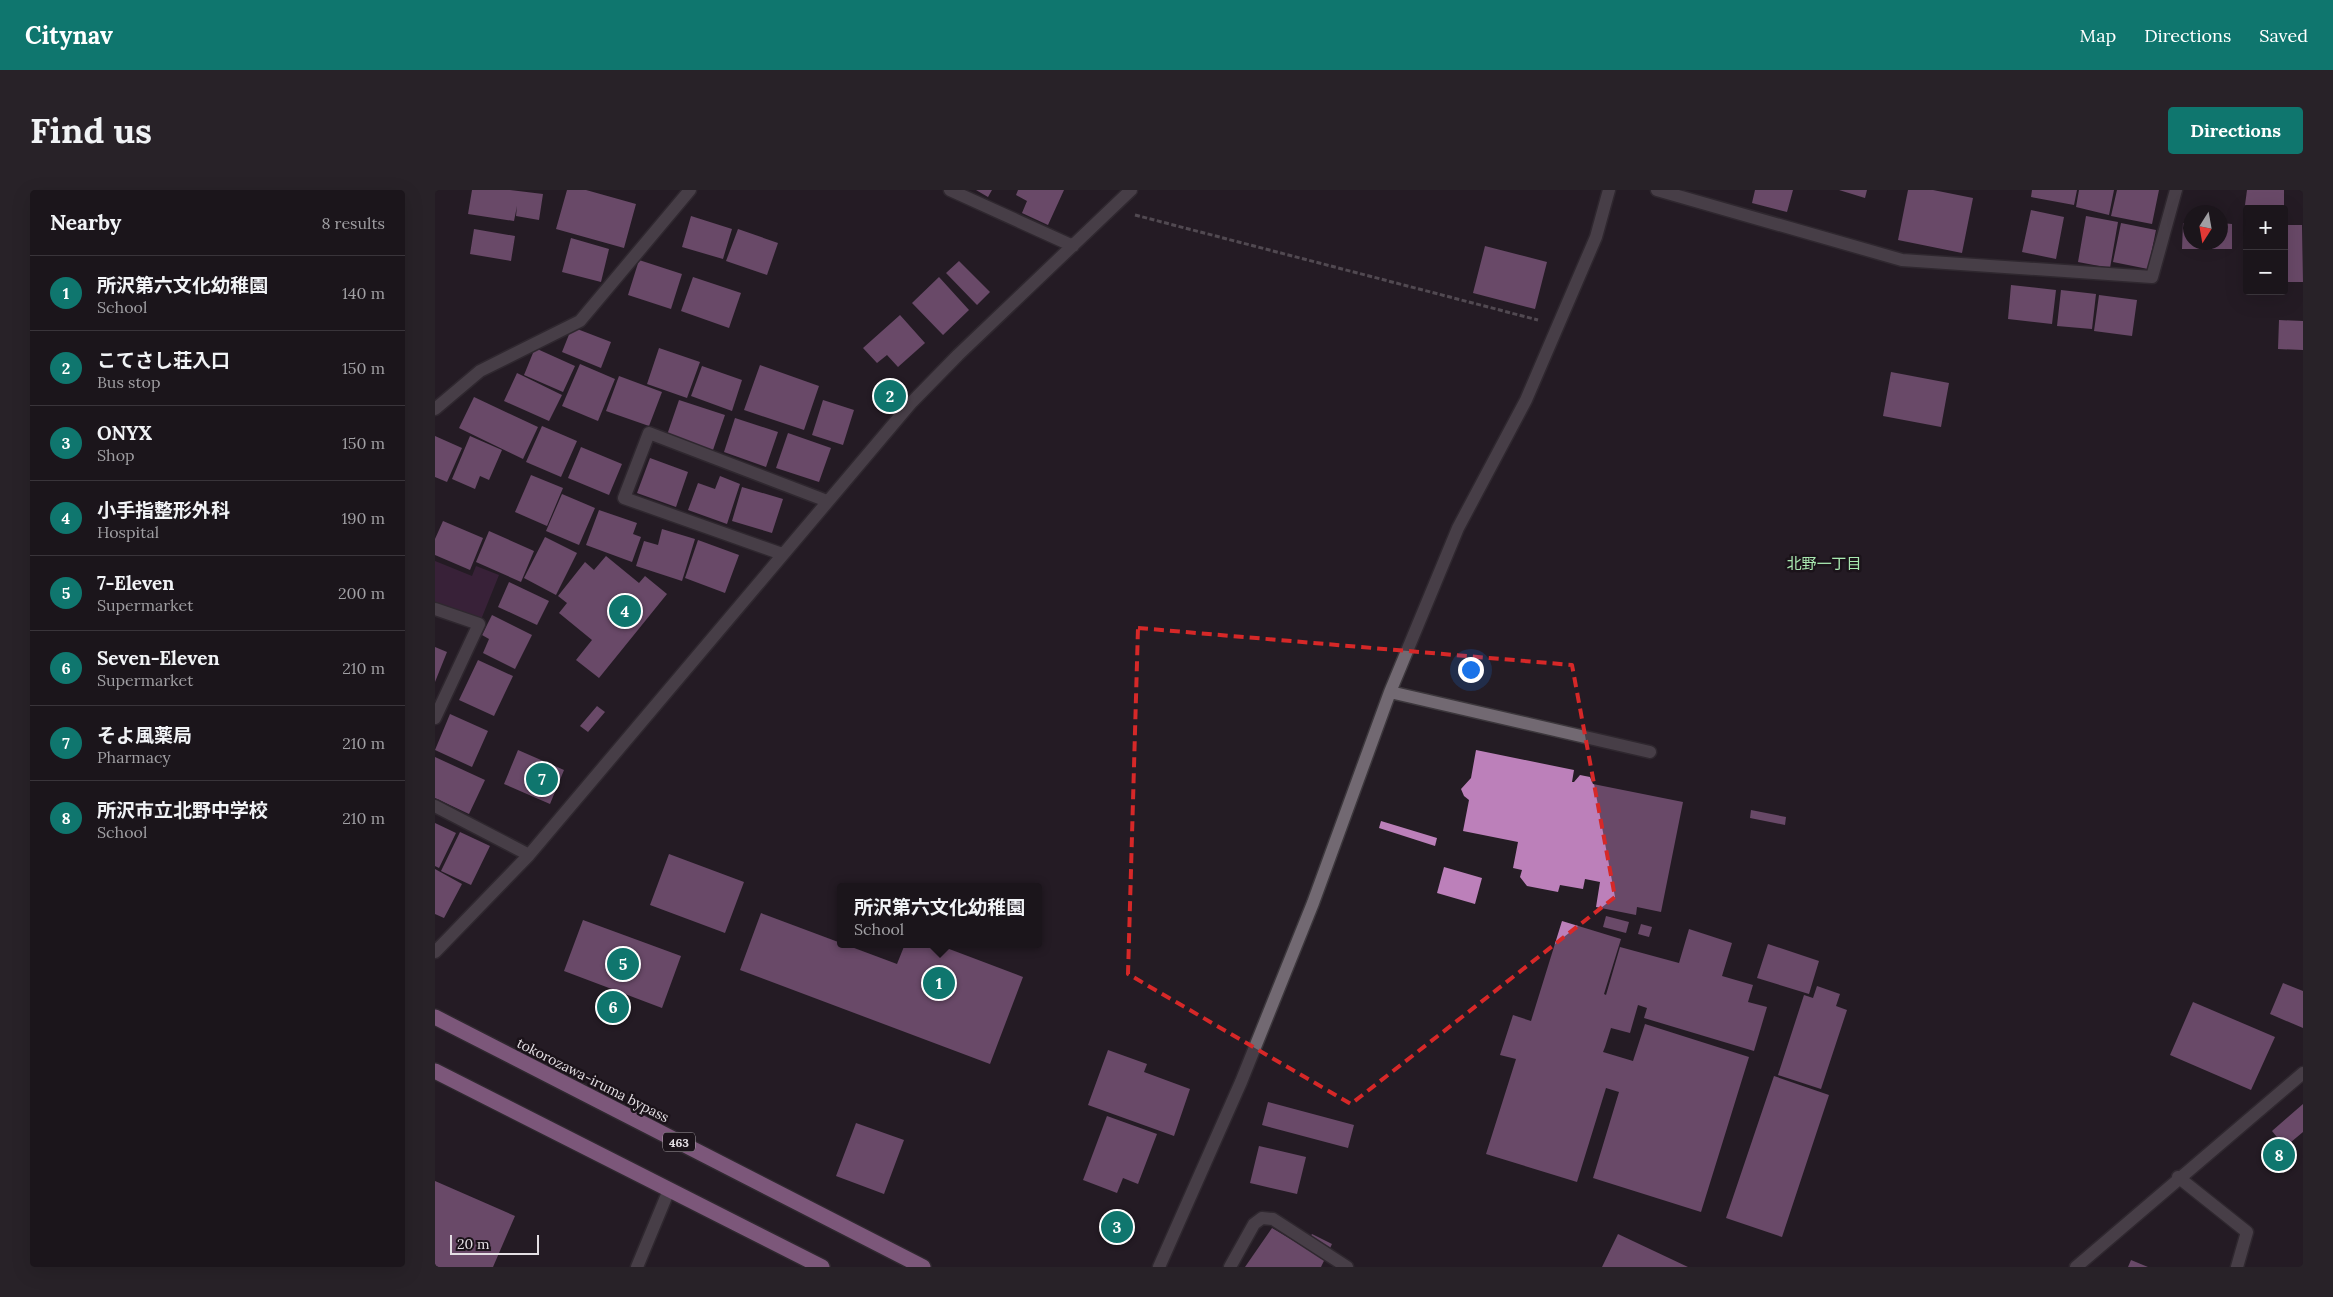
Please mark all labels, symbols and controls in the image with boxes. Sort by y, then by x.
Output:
text: Citynav [25,20,113,51]
text: Map [2080,24,2116,47]
text: Directions [2144,24,2231,47]
text: Saved [2259,24,2308,47]
button: Directions [2168,107,2303,154]
text: Find us [30,108,152,153]
north arrow [2183,205,2228,250]
map controls [2243,205,2288,295]
button: + [2243,205,2288,250]
text: Nearby [50,209,121,236]
text: 8 results [321,213,385,233]
button: − [2243,250,2288,295]
text: 所沢第六文化幼稚園 [97,273,268,297]
text: 1 [63,283,69,303]
text: 140 m [342,283,385,303]
text: School [97,297,147,317]
text: こてさし荘入口 [97,348,230,372]
text: 2 [62,358,70,378]
text: 150 m [342,358,385,378]
text: Bus stop [97,372,161,392]
pin: 2 [874,377,906,415]
text: ONYX [97,421,152,445]
text: 3 [62,433,70,453]
text: 150 m [342,433,385,453]
text: Shop [97,445,135,465]
text: 小手指整形外科 [97,498,230,522]
text: 4 [62,508,70,528]
text: 190 m [341,508,385,528]
text: Hospital [97,522,159,542]
district label: 北野一丁目 [1786,554,1862,573]
text: 7-Eleven [97,571,174,595]
text: 5 [62,583,70,603]
text: 200 m [338,583,385,603]
pin: 4 [609,592,641,630]
text: Supermarket [97,595,193,615]
text: Seven-Eleven [97,646,220,670]
your location [1458,657,1484,683]
text: 6 [61,658,71,678]
text: 210 m [342,658,385,678]
text: Supermarket [97,670,193,690]
text: そよ風薬局 [97,723,192,747]
text: 7 [62,733,70,753]
text: 210 m [342,733,385,753]
text: Pharmacy [97,747,171,767]
pin: 7 [526,760,558,798]
text: 所沢市立北野中学校 [97,798,268,822]
text: 8 [61,808,71,828]
text: 210 m [342,808,385,828]
text: School [97,822,147,842]
popup [837,883,1042,948]
text: 所沢第六文化幼稚園 [854,895,1025,919]
text: School [854,919,904,939]
pin: 5 [607,945,639,983]
pin: 1 [923,964,955,1002]
pin: 6 [597,988,629,1026]
street label: tokorozawa-iruma bypass [514,1034,672,1126]
road number: 463 [663,1132,695,1152]
pin: 8 [2263,1136,2295,1174]
pin: 3 [1101,1208,1133,1246]
scale bar [450,1232,539,1255]
text: 20 m [457,1235,489,1253]

